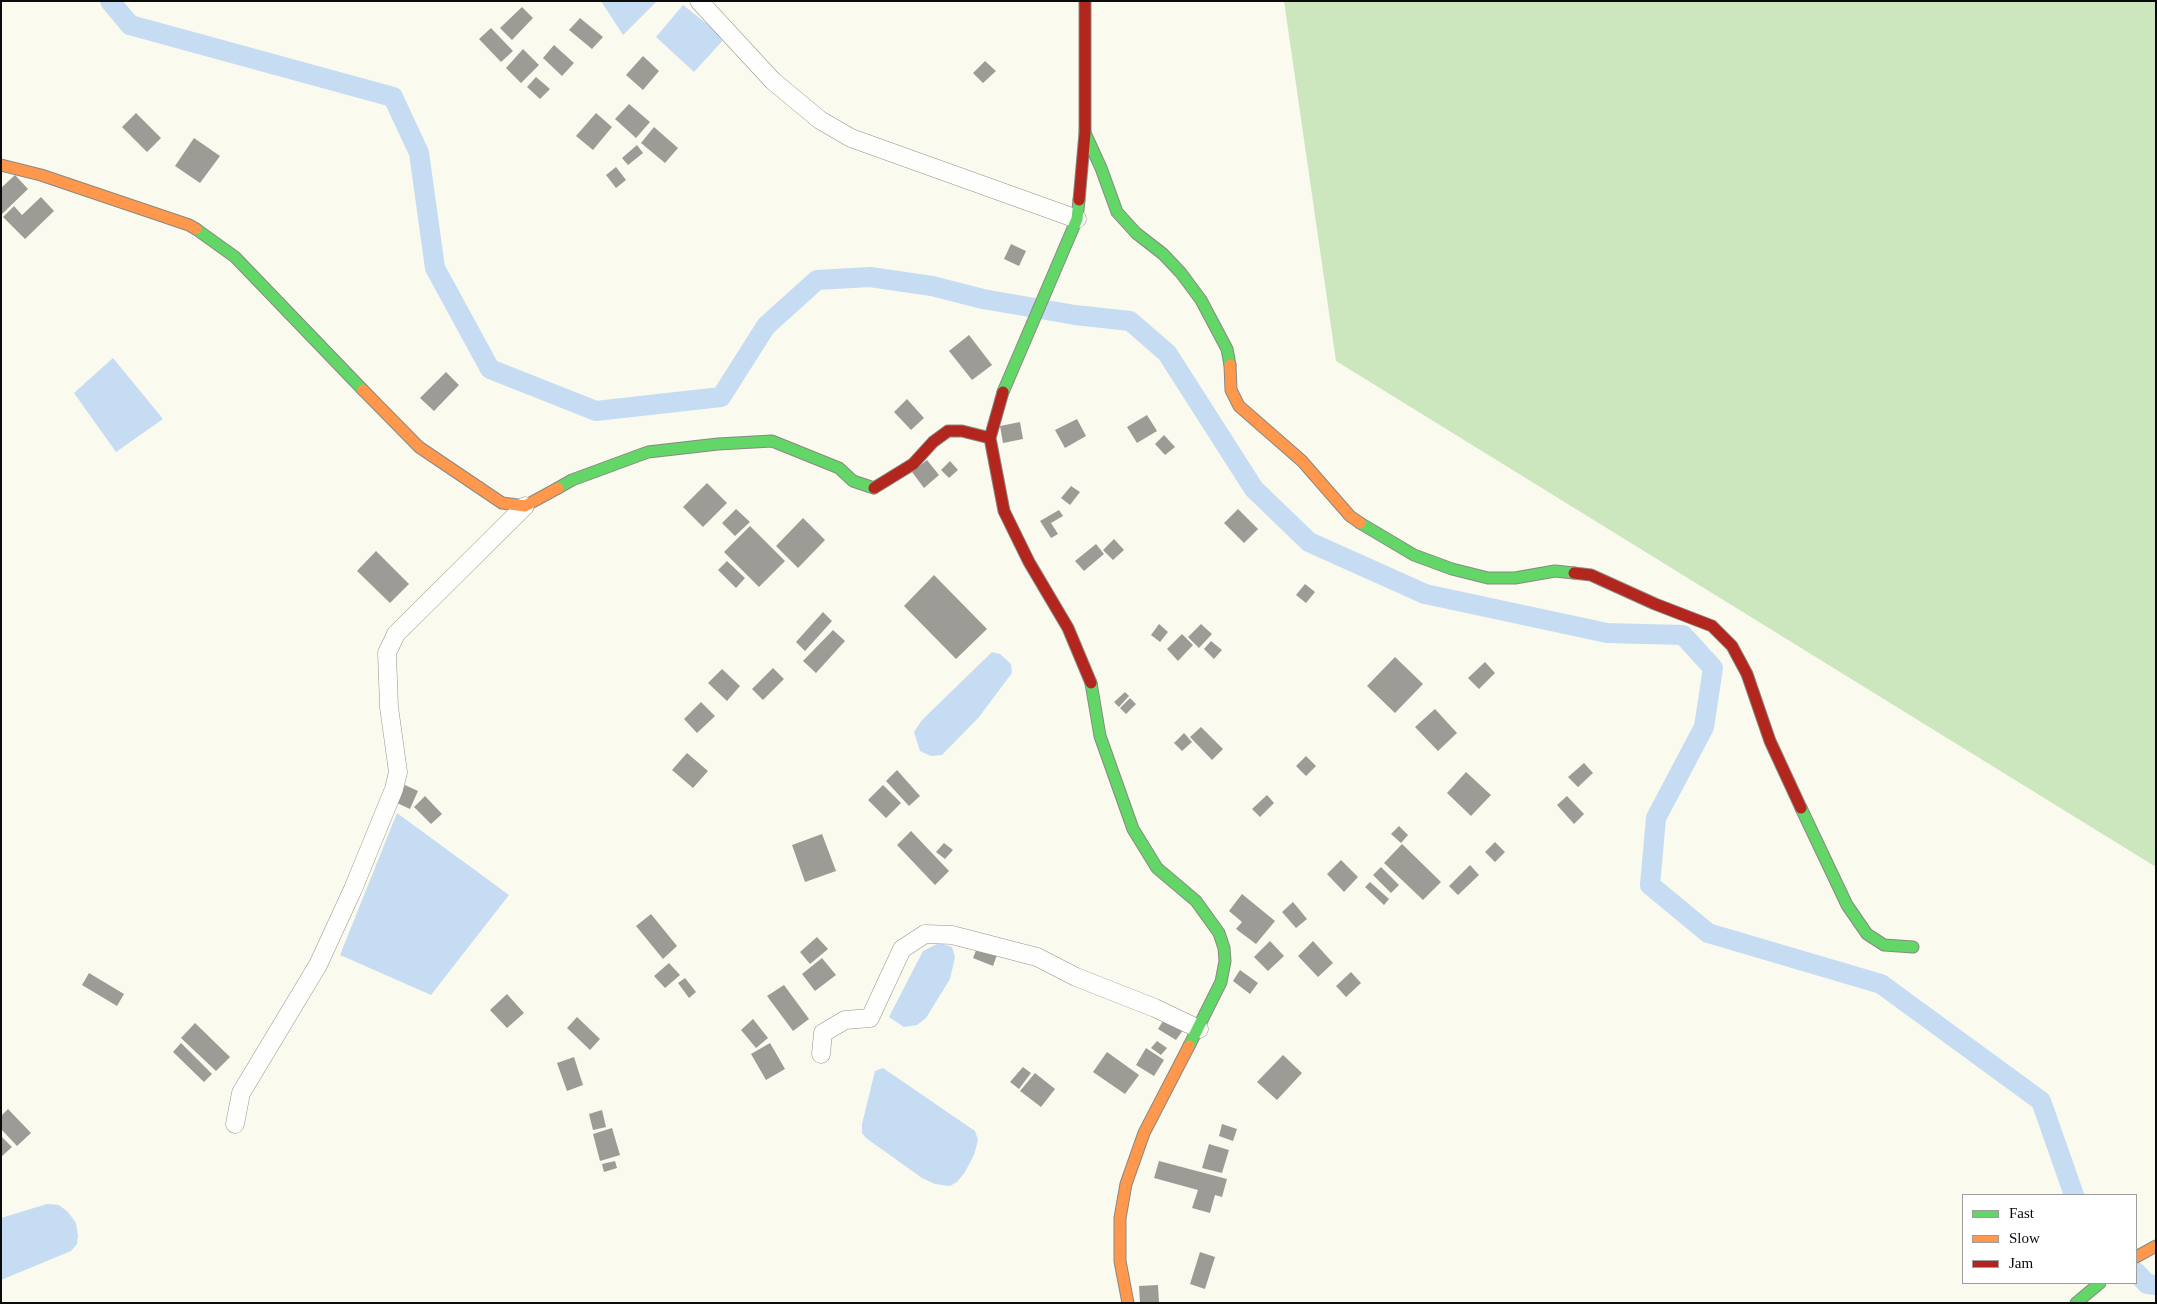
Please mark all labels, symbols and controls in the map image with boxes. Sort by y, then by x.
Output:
legend [1962,1194,2137,1284]
text: Fast [2009,1205,2034,1221]
text: Slow [2009,1230,2040,1246]
text: Jam [2009,1255,2033,1271]

